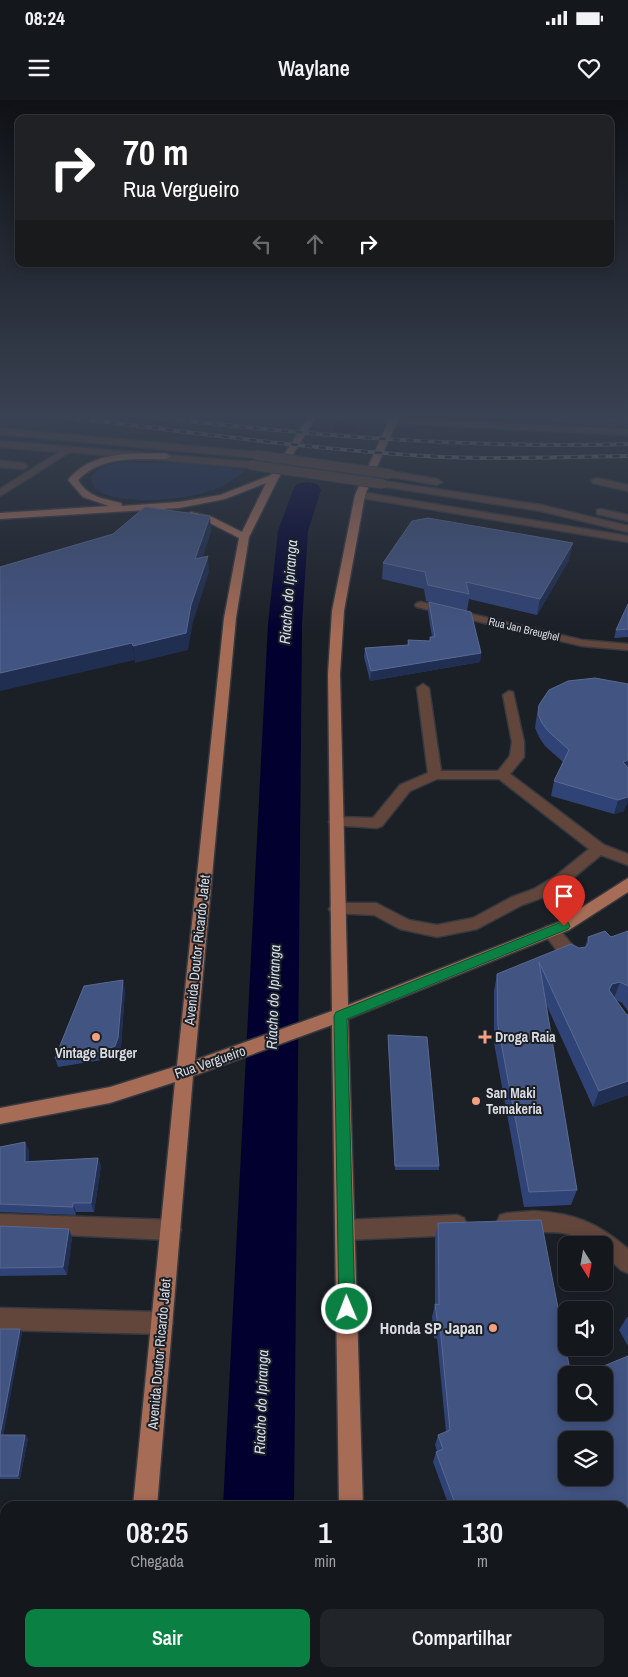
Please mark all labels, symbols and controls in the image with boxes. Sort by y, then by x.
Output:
text: 08:24 [25,5,65,31]
text: Waylane [278,53,350,83]
icon: menu [25,54,53,82]
icon: heart [575,54,603,82]
text: 70 m [123,129,188,176]
icon: right [40,135,105,200]
text: Rua Vergueiro [123,174,239,204]
icon: left [248,230,276,258]
icon: ahead [301,230,329,258]
icon: right [354,230,382,258]
water label: Riacho do Ipiranga [274,539,302,645]
street label: Rua Jan Breughel [487,614,561,644]
street label: Avenida Doutor Ricardo Jafet [180,874,214,1027]
pin [543,875,585,926]
icon: arrive [550,882,578,910]
water label: Riacho do Ipiranga [261,944,285,1050]
place label: Droga Raia [495,1028,556,1046]
marker: Vintage Burger [90,1031,102,1043]
marker: Droga Raia [479,1031,491,1043]
street label: Rua Vergueiro [172,1041,248,1083]
place label: Vintage Burger [55,1044,138,1062]
place label: San Maki Temakeria [486,1084,543,1118]
marker: San Maki Temakeria [470,1095,482,1107]
north arrow [558,1236,612,1291]
map controls [558,1236,613,1486]
street label: Avenida Doutor Ricardo Jafet [143,1278,175,1431]
position arrow [320,1282,372,1334]
button: sound [558,1301,613,1356]
place label: Honda SP Japan [380,1317,483,1339]
marker: Honda SP Japan [487,1322,499,1334]
water label: Riacho do Ipiranga [249,1349,273,1455]
button: search [558,1366,613,1421]
button: layers [558,1431,613,1486]
text: 08:25 [126,1512,188,1552]
text: 1 [318,1512,332,1552]
text: 130 [462,1512,503,1552]
text: Chegada [131,1550,184,1572]
text: min [314,1550,336,1572]
text: m [477,1550,488,1572]
button: Sair [25,1609,310,1667]
button: Compartilhar [320,1609,604,1667]

